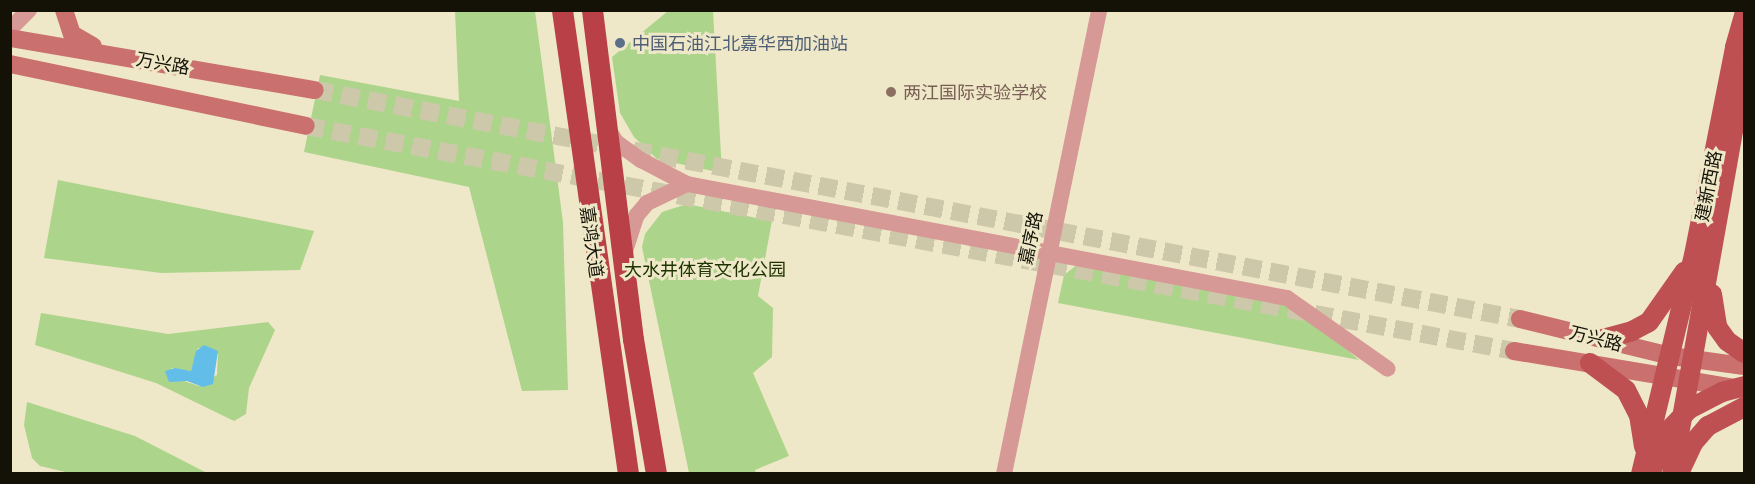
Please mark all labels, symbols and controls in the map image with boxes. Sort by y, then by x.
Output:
place label: 中国石油江北嘉华西加油站 [632,32,848,54]
marker: 中国石油江北嘉华西加油站 [613,36,627,50]
street label: 万兴路 [135,48,191,78]
place label: 两江国际实验学校 [903,81,1047,103]
marker: 两江国际实验学校 [884,85,898,99]
street label: 建新西路 [1691,149,1725,223]
street label: 嘉鸿大道 [576,205,608,279]
street label: 嘉序路 [1014,209,1046,267]
park label: 大水井体育文化公园 [624,258,786,280]
street label: 万兴路 [1567,321,1625,355]

